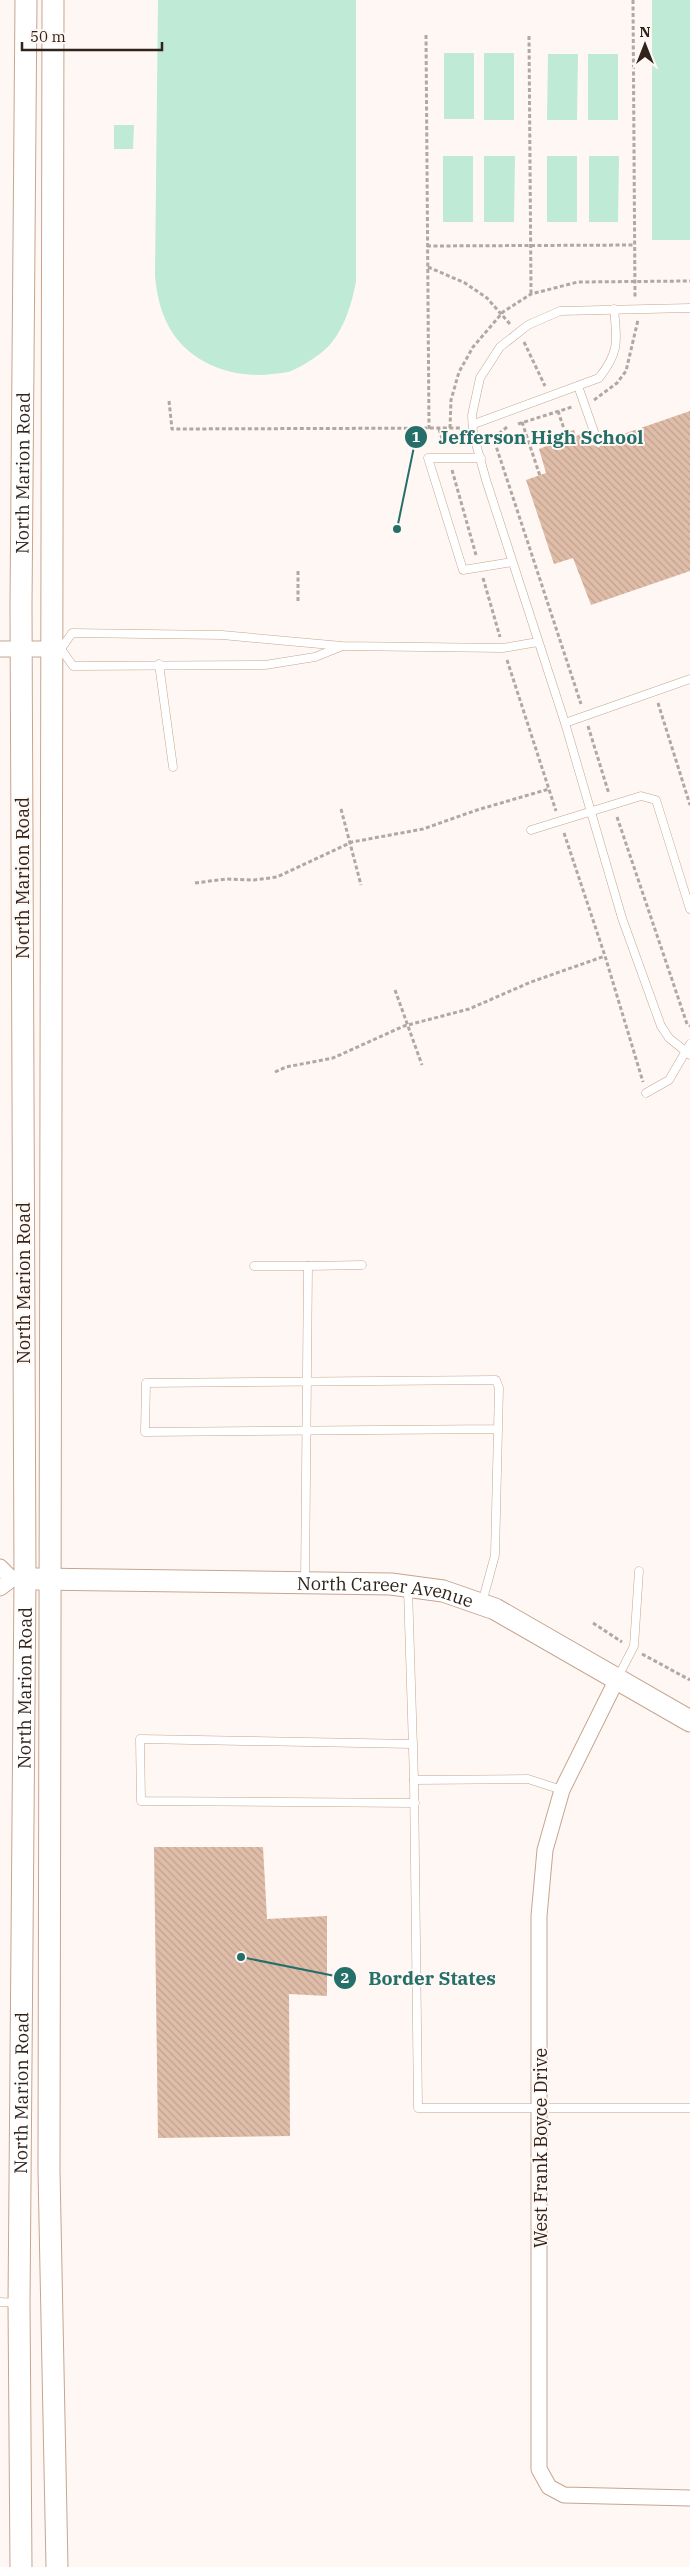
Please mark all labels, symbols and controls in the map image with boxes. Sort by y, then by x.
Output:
scale bar [22,20,162,52]
north arrow [620,20,670,70]
text: N [639,23,651,41]
text: 50 m [30,27,66,46]
street label: North Marion Road [10,392,34,554]
callout: Jefferson High School [403,420,653,454]
text: Jefferson High School [439,425,643,449]
text: 1 [411,427,421,446]
street label: North Marion Road [11,797,34,959]
street label: North Marion Road [12,1202,35,1364]
street label: North Career Avenue [297,1571,477,1612]
street label: North Marion Road [12,1607,36,1769]
callout: Border States [333,1961,506,1995]
text: Border States [368,1966,496,1990]
text: 2 [340,1968,350,1987]
street label: North Marion Road [9,2012,33,2174]
street label: West Frank Boyce Drive [529,2048,552,2248]

